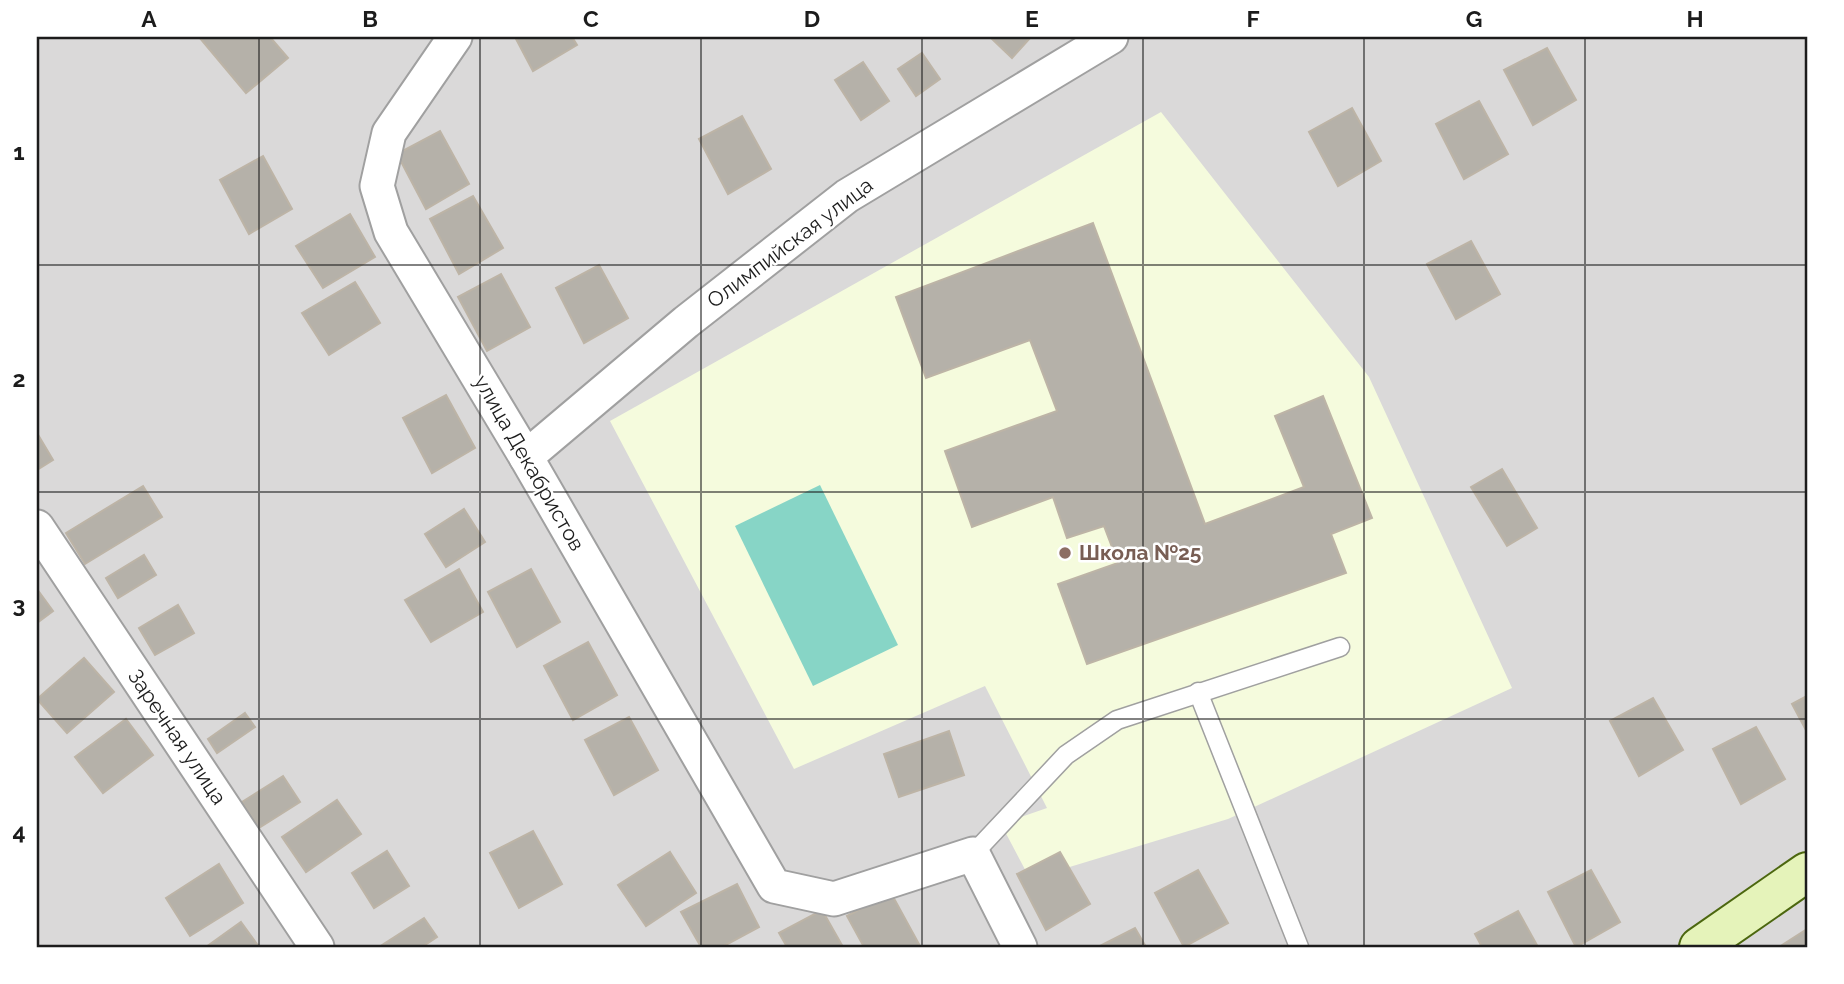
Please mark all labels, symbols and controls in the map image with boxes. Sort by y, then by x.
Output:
text: A [141,5,157,32]
text: B [362,5,378,32]
text: C [583,5,599,32]
text: D [804,5,820,32]
text: E [1025,5,1039,32]
text: F [1246,5,1260,32]
text: G [1466,5,1482,32]
text: H [1686,5,1704,32]
text: 1 [13,138,25,165]
street label: Олимпийская улица [702,172,877,313]
text: 2 [13,365,25,392]
street label: улица Декабристов [469,370,590,555]
place label: Школа №25 [1079,540,1201,565]
marker: Школа №25 [1057,545,1073,561]
text: 3 [13,591,25,618]
street label: Заречная улица [123,664,232,809]
text: 4 [12,818,26,845]

